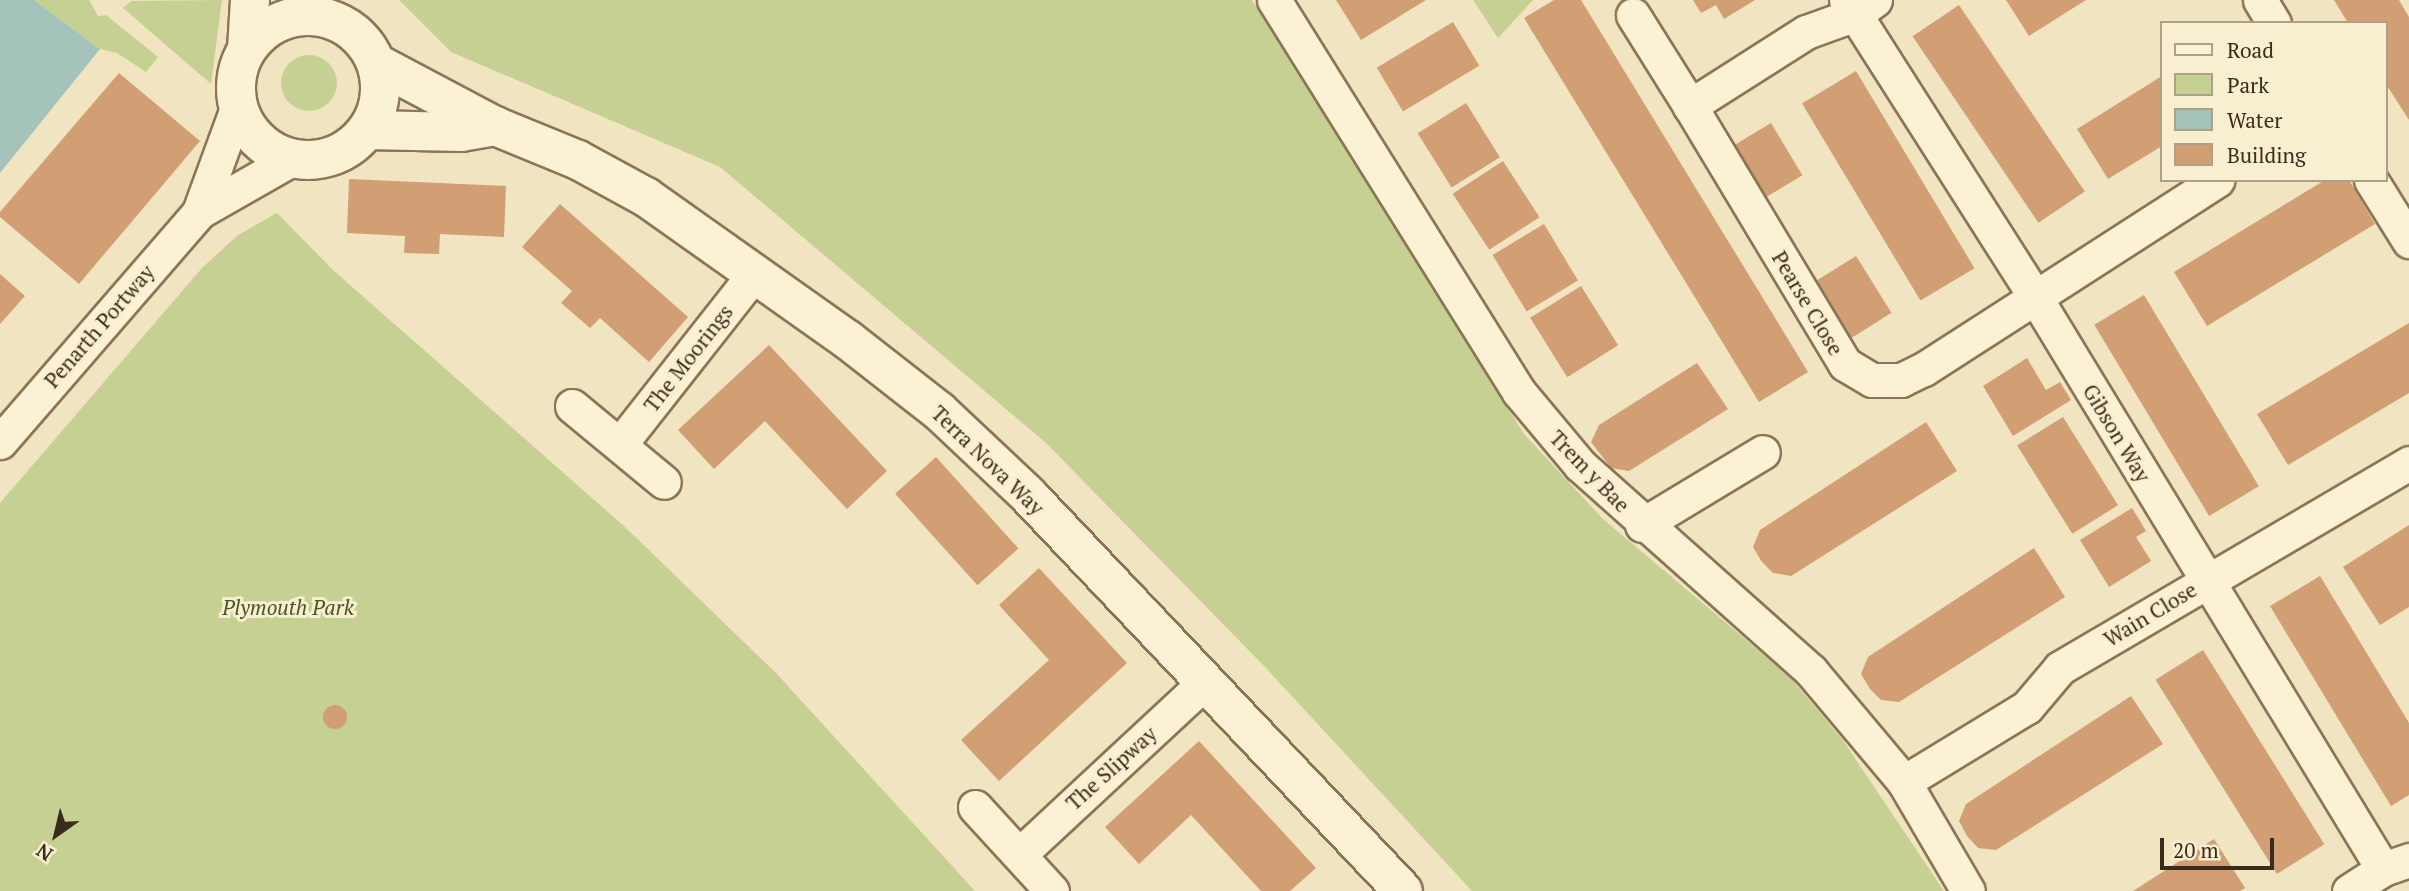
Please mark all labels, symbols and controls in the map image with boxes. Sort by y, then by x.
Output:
legend [2160,21,2388,182]
text: Road [2227,36,2274,64]
text: Park [2227,71,2269,99]
text: Water [2227,106,2282,134]
text: Building [2227,141,2306,169]
street label: Pearse Close [1767,246,1849,360]
street label: Penarth Portway [39,259,159,393]
street label: The Moorings [638,299,738,417]
street label: Gibson Way [2078,379,2156,487]
street label: Terra Nova Way [927,400,1049,520]
street label: Trem y Bae [1545,425,1635,517]
street label: Wain Close [2099,576,2201,652]
park label: Plymouth Park [222,594,354,620]
street label: The Slipway [1061,721,1161,815]
north arrow [21,800,91,870]
scale bar [2164,824,2278,868]
text: 20 m [2173,836,2219,864]
text: N [31,838,57,867]

